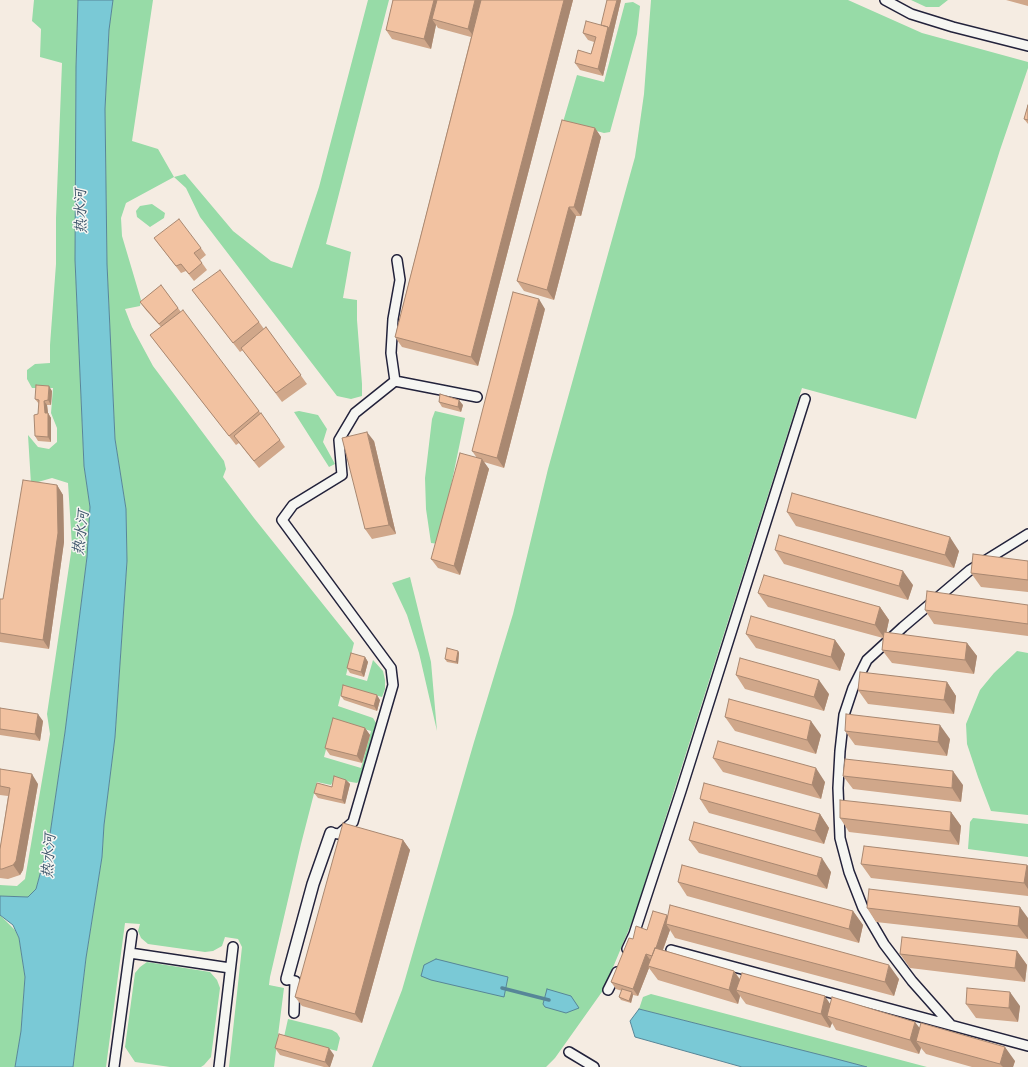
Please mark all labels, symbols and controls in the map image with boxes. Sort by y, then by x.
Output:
water label: 热水河 [74,188,92,234]
water label: 热水河 [71,510,95,556]
water label: 热水河 [40,833,62,879]

